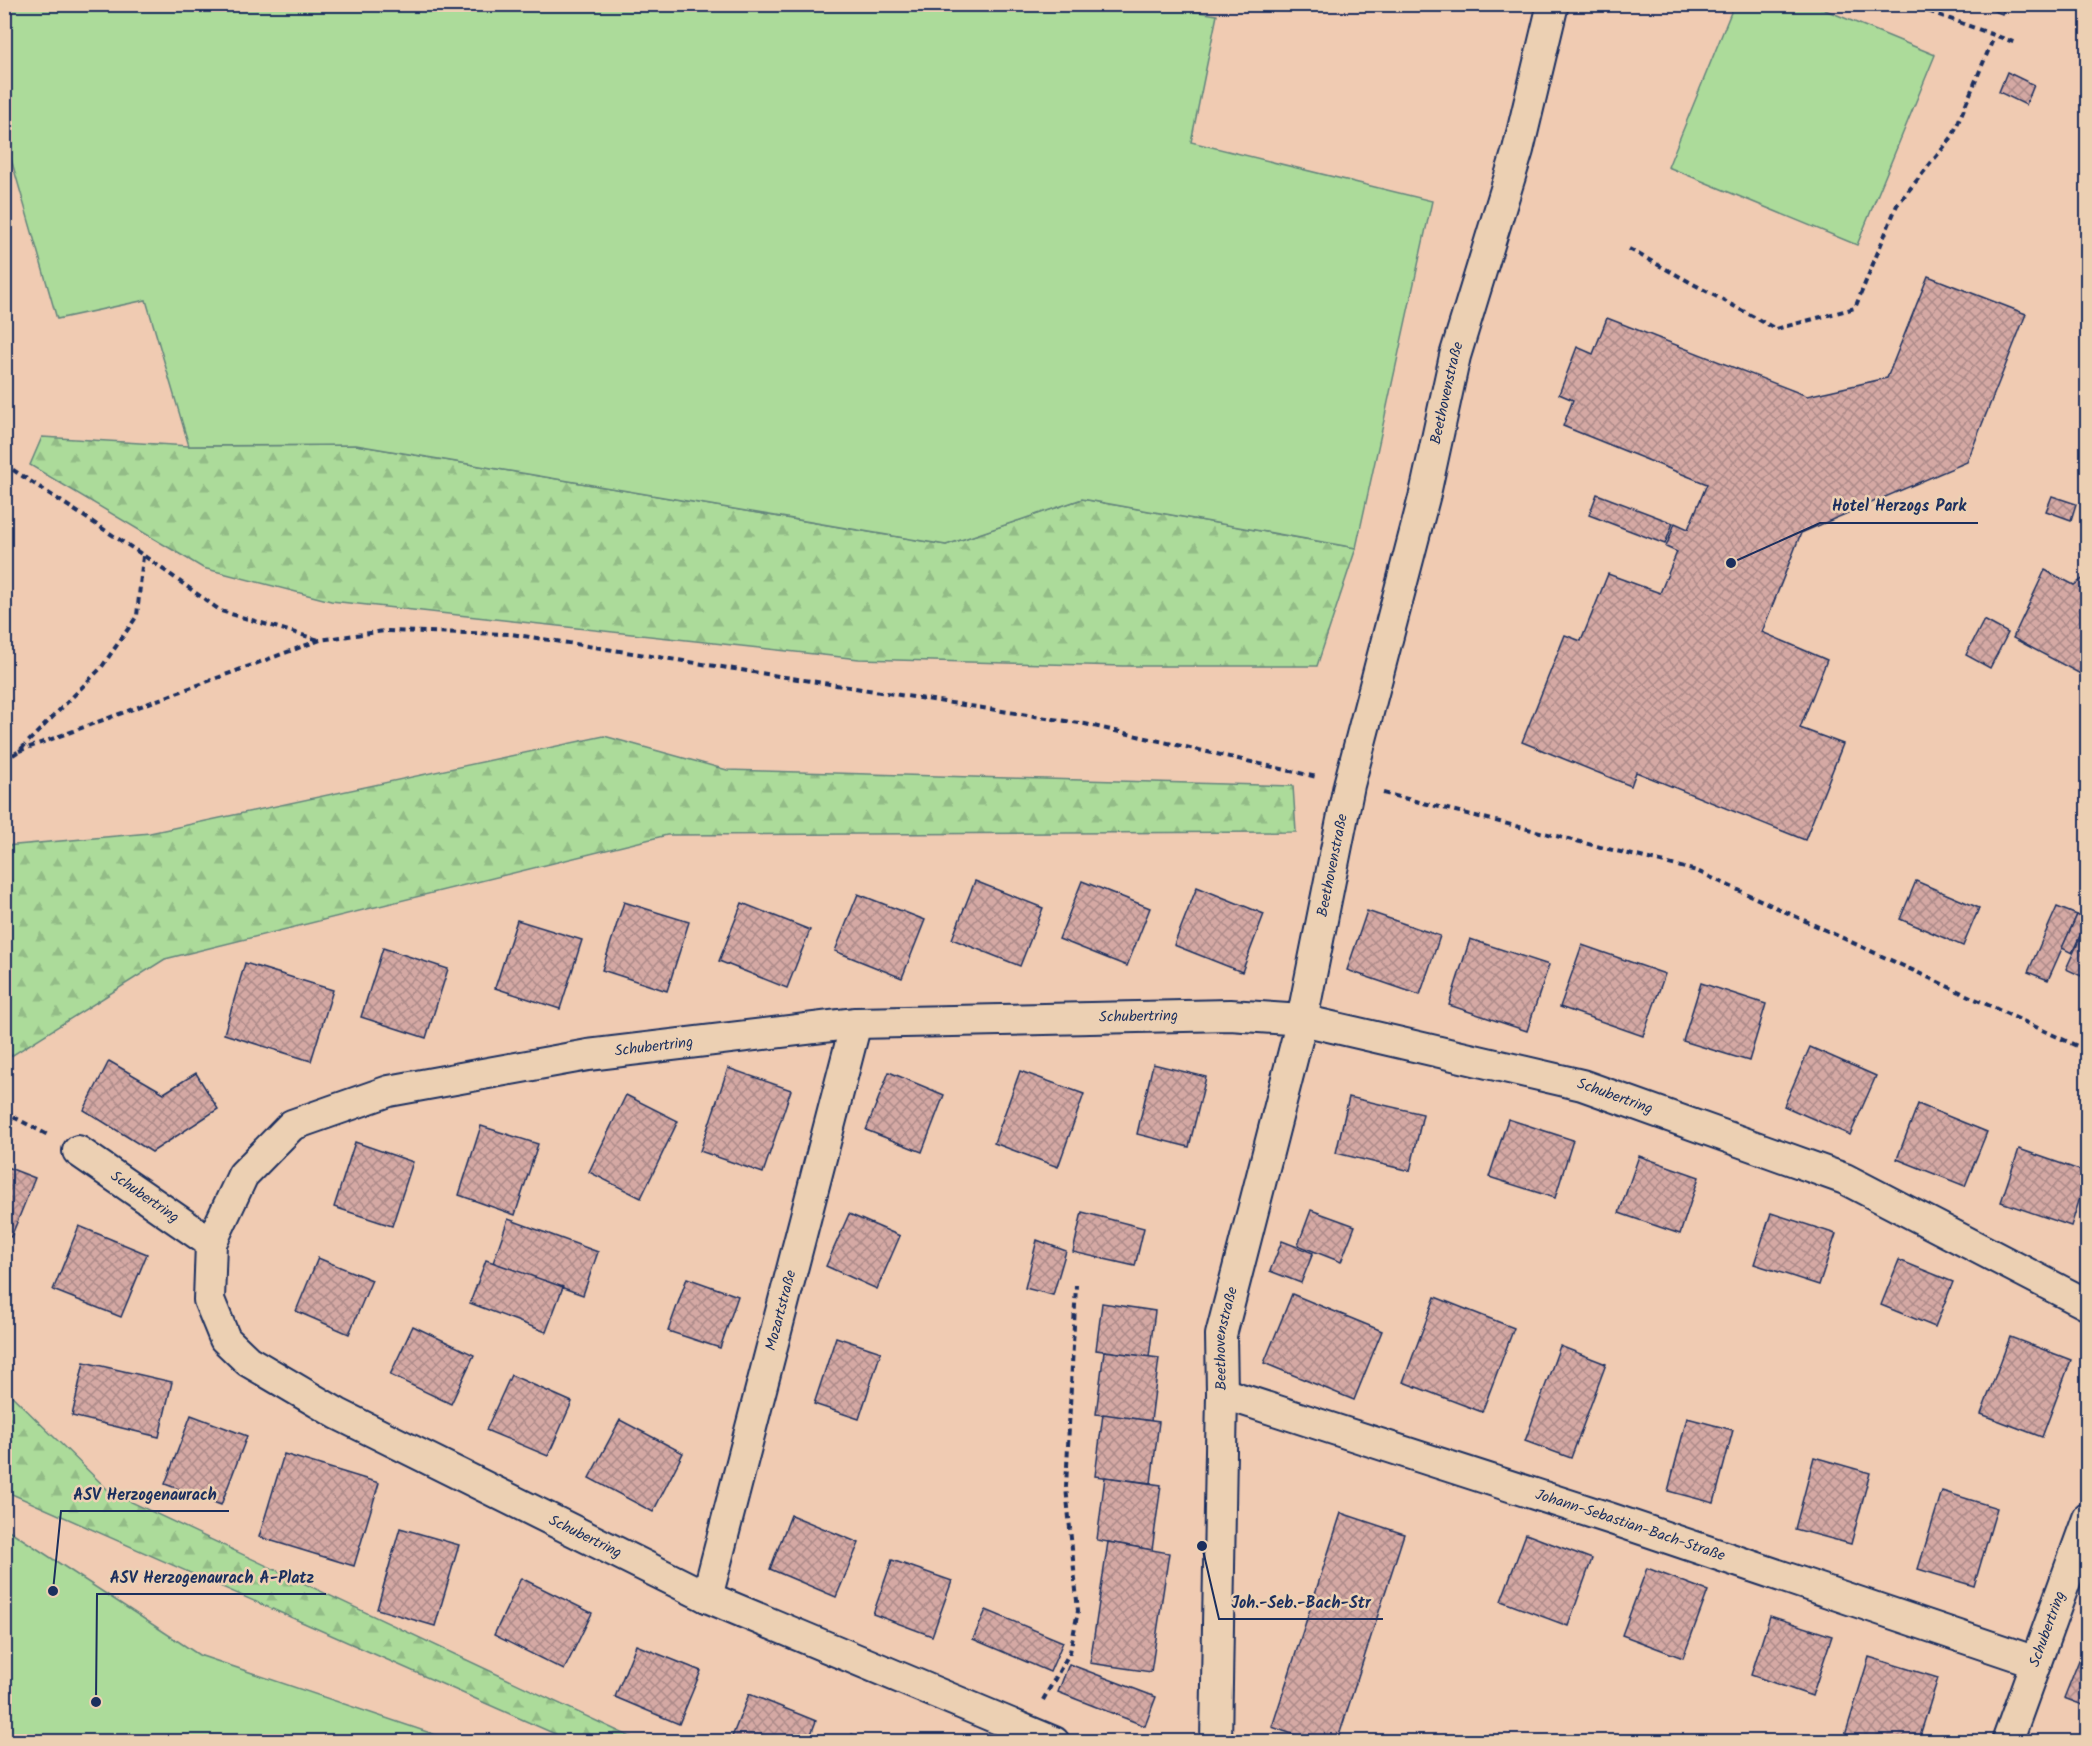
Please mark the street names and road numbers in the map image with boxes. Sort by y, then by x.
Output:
street label: Beethovenstraße [1424,339,1471,447]
street label: Beethovenstraße [1311,811,1355,919]
street label: Schubertring [1099,1004,1178,1030]
street label: Schubertring [613,1031,695,1064]
street label: Schubertring [1575,1072,1656,1121]
street label: Schubertring [105,1165,184,1229]
street label: Mozartstraße [759,1267,803,1354]
street label: Beethovenstraße [1209,1284,1245,1391]
street label: Johann-Sebastian-Bach-Straße [1532,1483,1728,1568]
street label: Schubertring [544,1509,626,1565]
street label: Schubertring [2023,1588,2073,1670]

